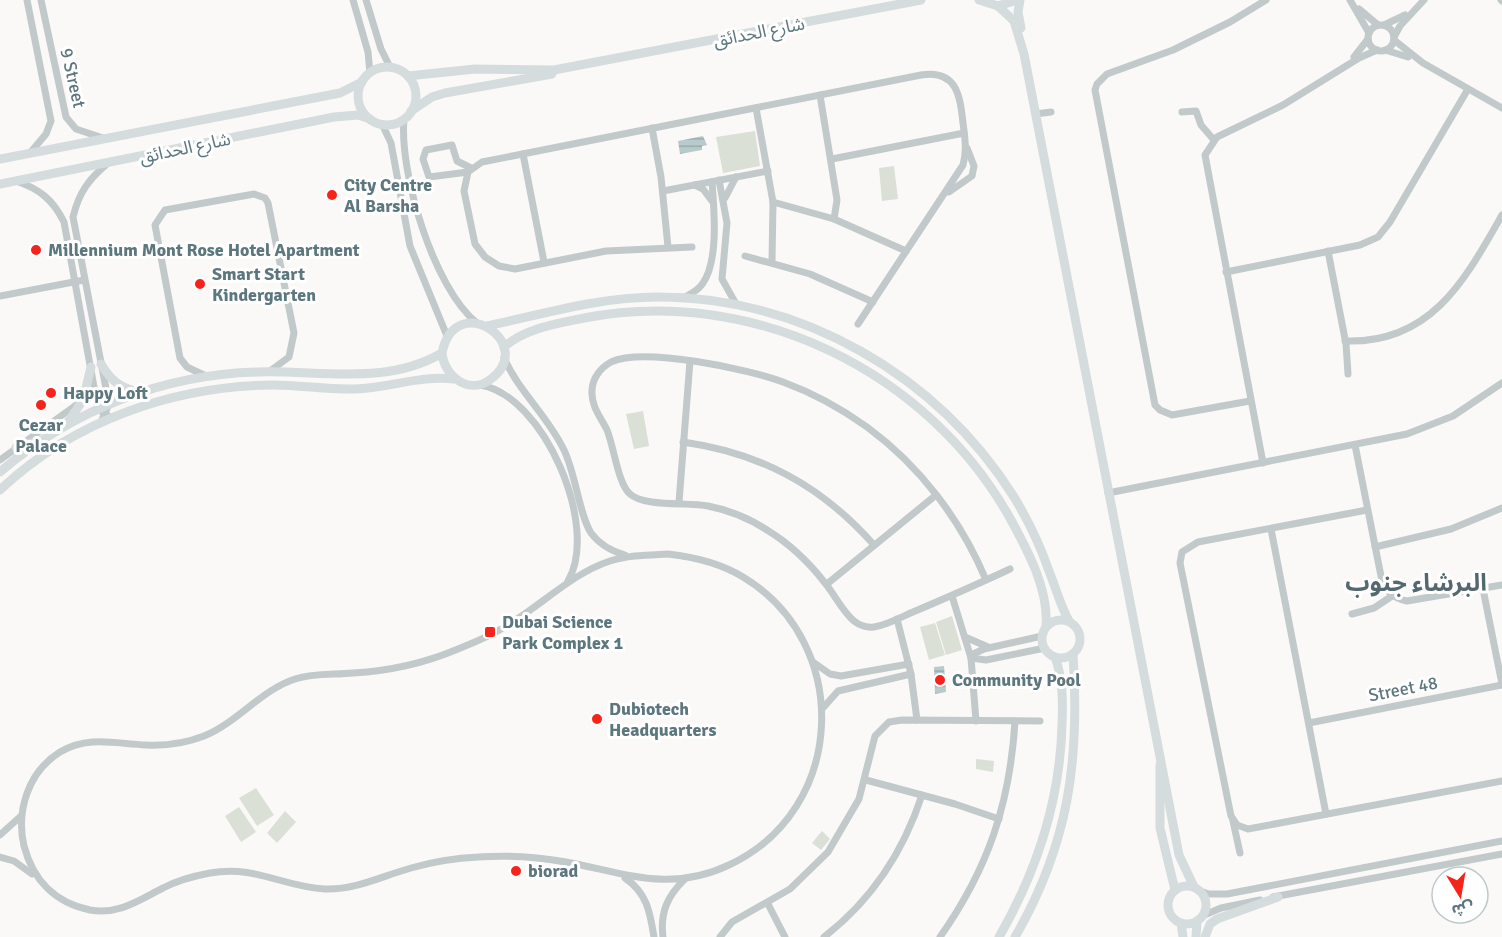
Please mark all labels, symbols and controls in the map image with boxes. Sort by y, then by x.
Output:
street label: شارع الحدائق [711,12,807,55]
street label: 9 Street [55,46,91,110]
street label: شارع الحدائق [137,128,233,171]
place label: City Centre Al Barsha [344,174,432,217]
marker: City Centre Al Barsha [325,188,339,202]
place label: Millennium Mont Rose Hotel Apartment [48,239,360,261]
marker: Millennium Mont Rose Hotel Apartment [29,243,43,257]
place label: Smart Start Kindergarten [212,263,316,306]
marker: Smart Start Kindergarten [193,277,207,291]
place label: Happy Loft [63,382,148,404]
marker: Happy Loft [44,386,58,400]
marker: Cezar Palace [34,398,48,412]
place label: Cezar Palace [15,414,67,457]
district label: البرشاء جنوب [1345,568,1487,598]
place label: Dubai Science Park Complex 1 [502,611,623,654]
marker: Dubai Science Park Complex 1 [483,625,497,639]
place label: Community Pool [952,669,1081,691]
street label: Street 48 [1366,671,1440,707]
marker: Community Pool [933,673,947,687]
place label: Dubiotech Headquarters [609,698,716,741]
marker: Dubiotech Headquarters [590,712,604,726]
place label: biorad [528,860,579,882]
marker: biorad [509,864,523,878]
north arrow [1430,865,1490,925]
text: ش [1450,897,1475,921]

